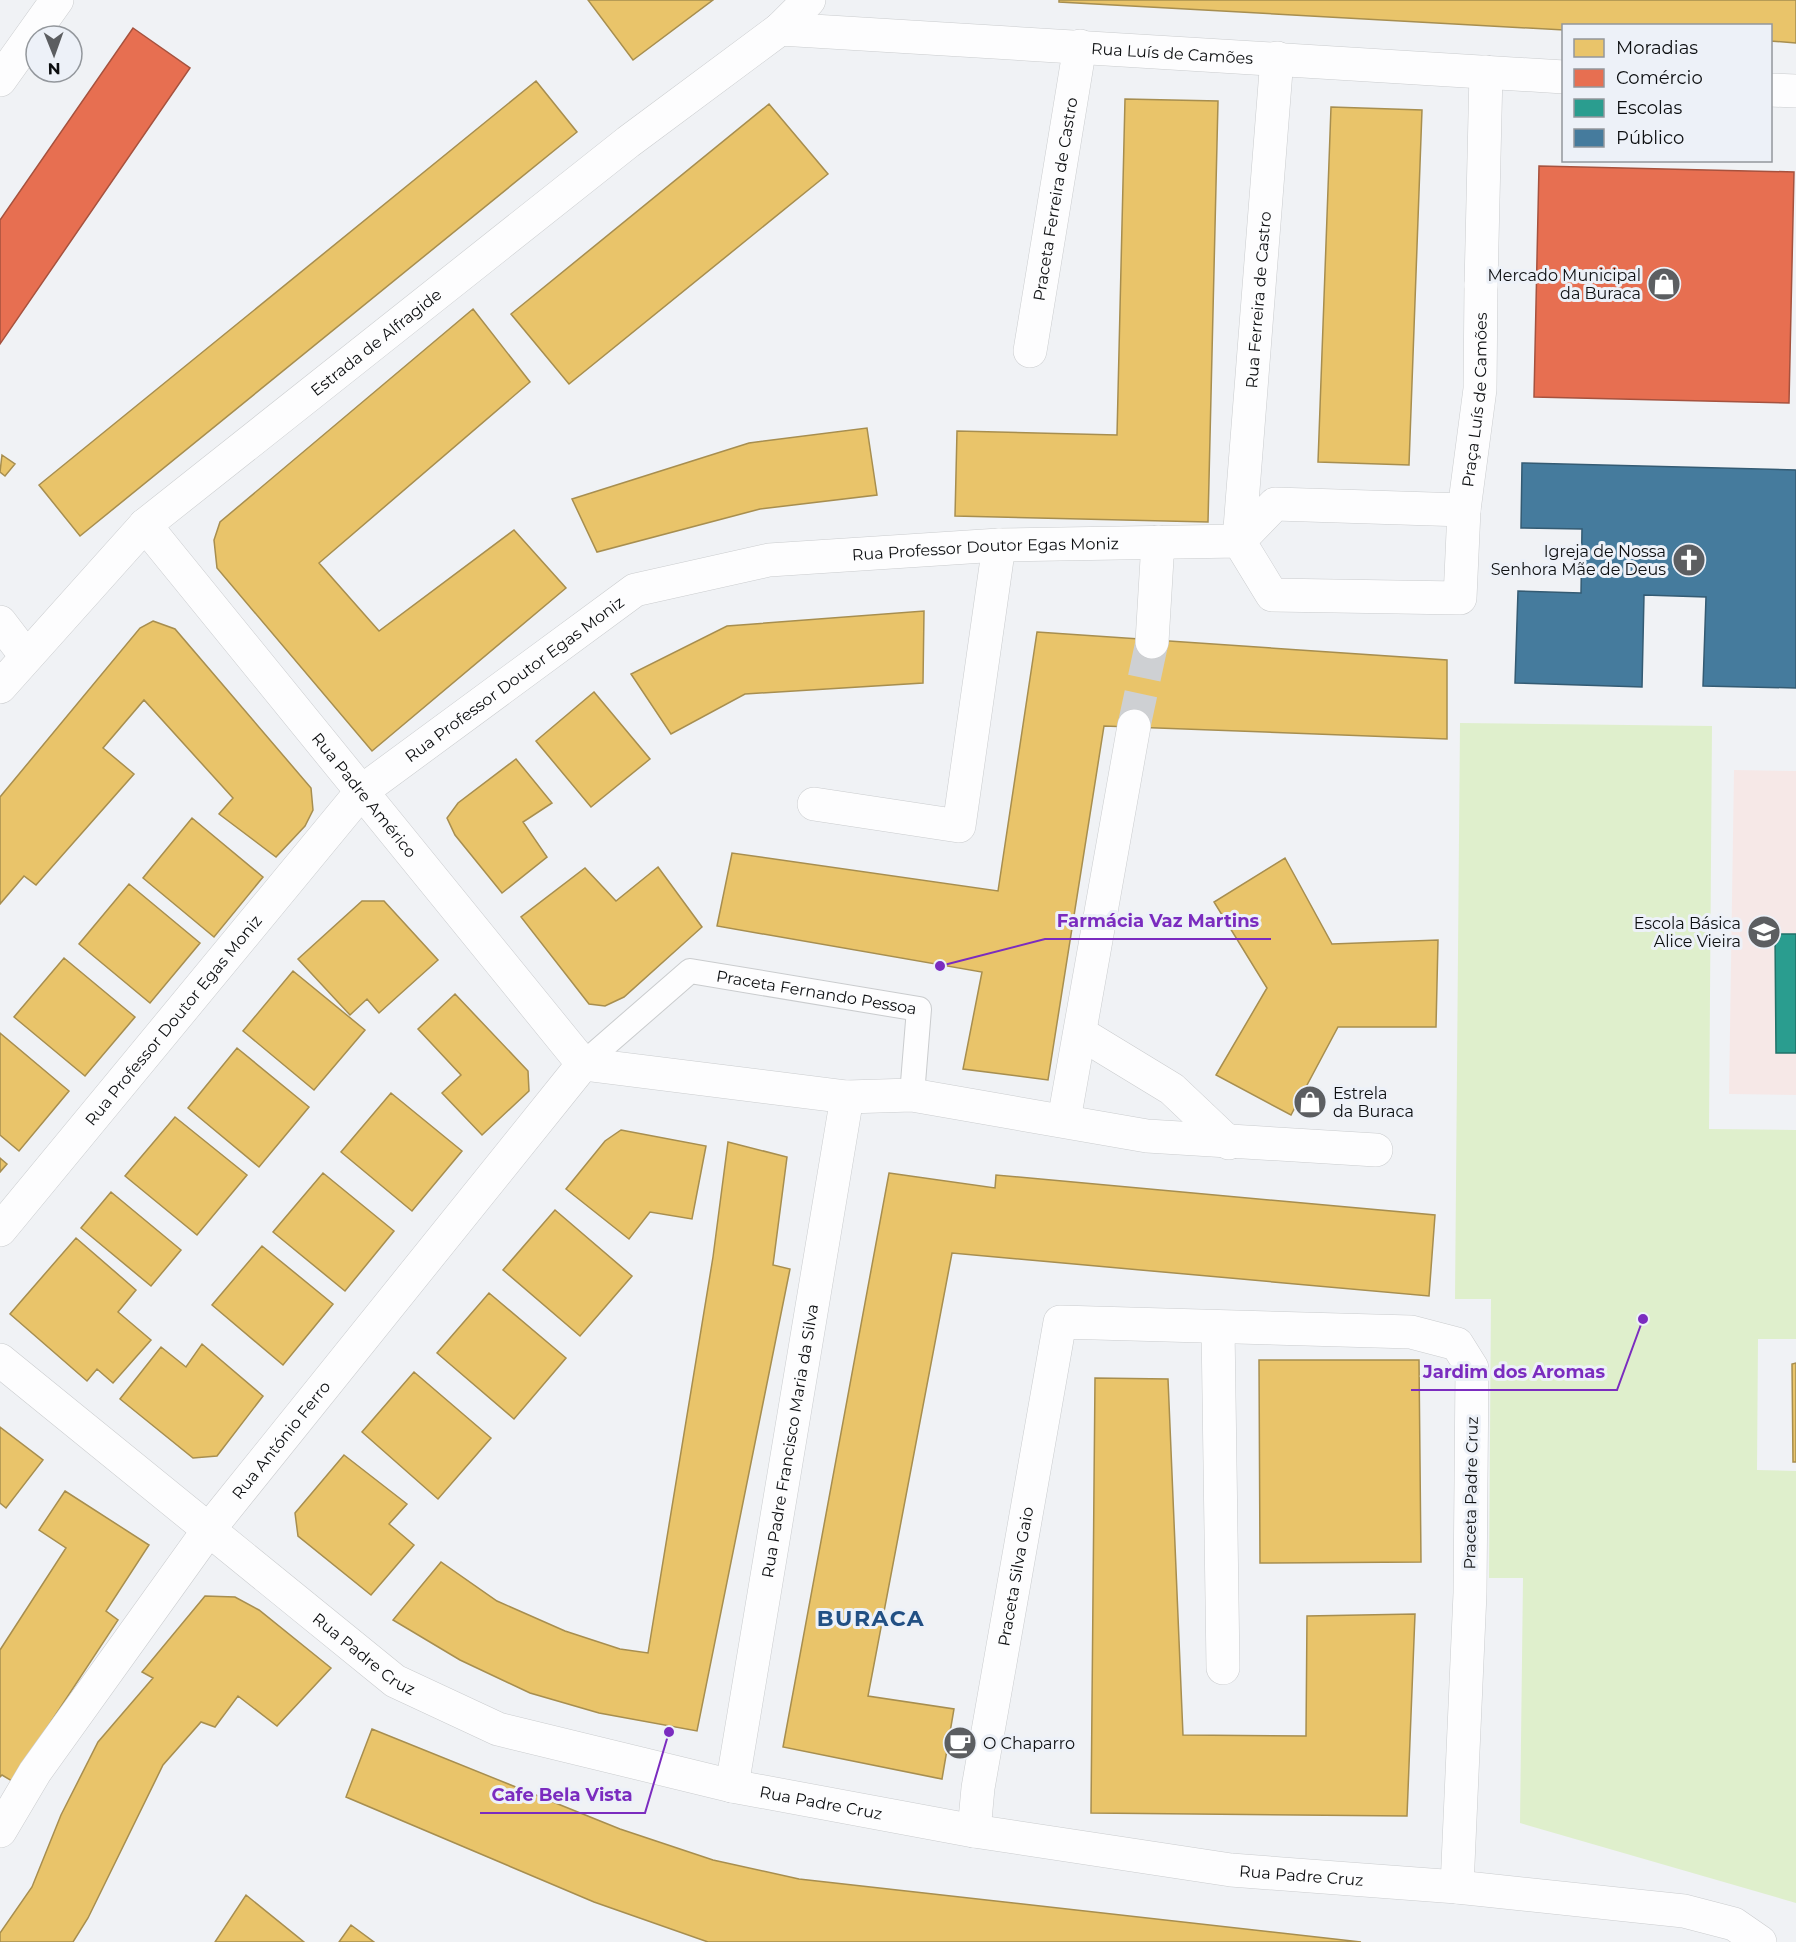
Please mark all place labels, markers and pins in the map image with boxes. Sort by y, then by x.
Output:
place label: Mercado Municipal da Buraca [1487,266,1641,303]
shop icon: Mercado Municipal da Buraca [1646,266,1682,302]
place label: Igreja de Nossa Senhora Mãe de Deus [1491,542,1666,579]
church icon: Igreja de Nossa Senhora Mãe de Deus [1671,542,1707,578]
callout: Farmácia Vaz Martins [1045,903,1271,939]
place label: Escola Básica Alice Vieira [1634,914,1741,951]
school or university icon: Escola Básica Alice Vieira [1746,914,1782,950]
shop icon: Estrela da Buraca [1292,1084,1328,1120]
place label: Estrela da Buraca [1333,1084,1414,1121]
callout: Jardim dos Aromas [1411,1354,1617,1390]
cafe icon: O Chaparro [942,1725,978,1761]
place label: O Chaparro [983,1734,1075,1753]
callout: Cafe Bela Vista [480,1777,645,1813]

